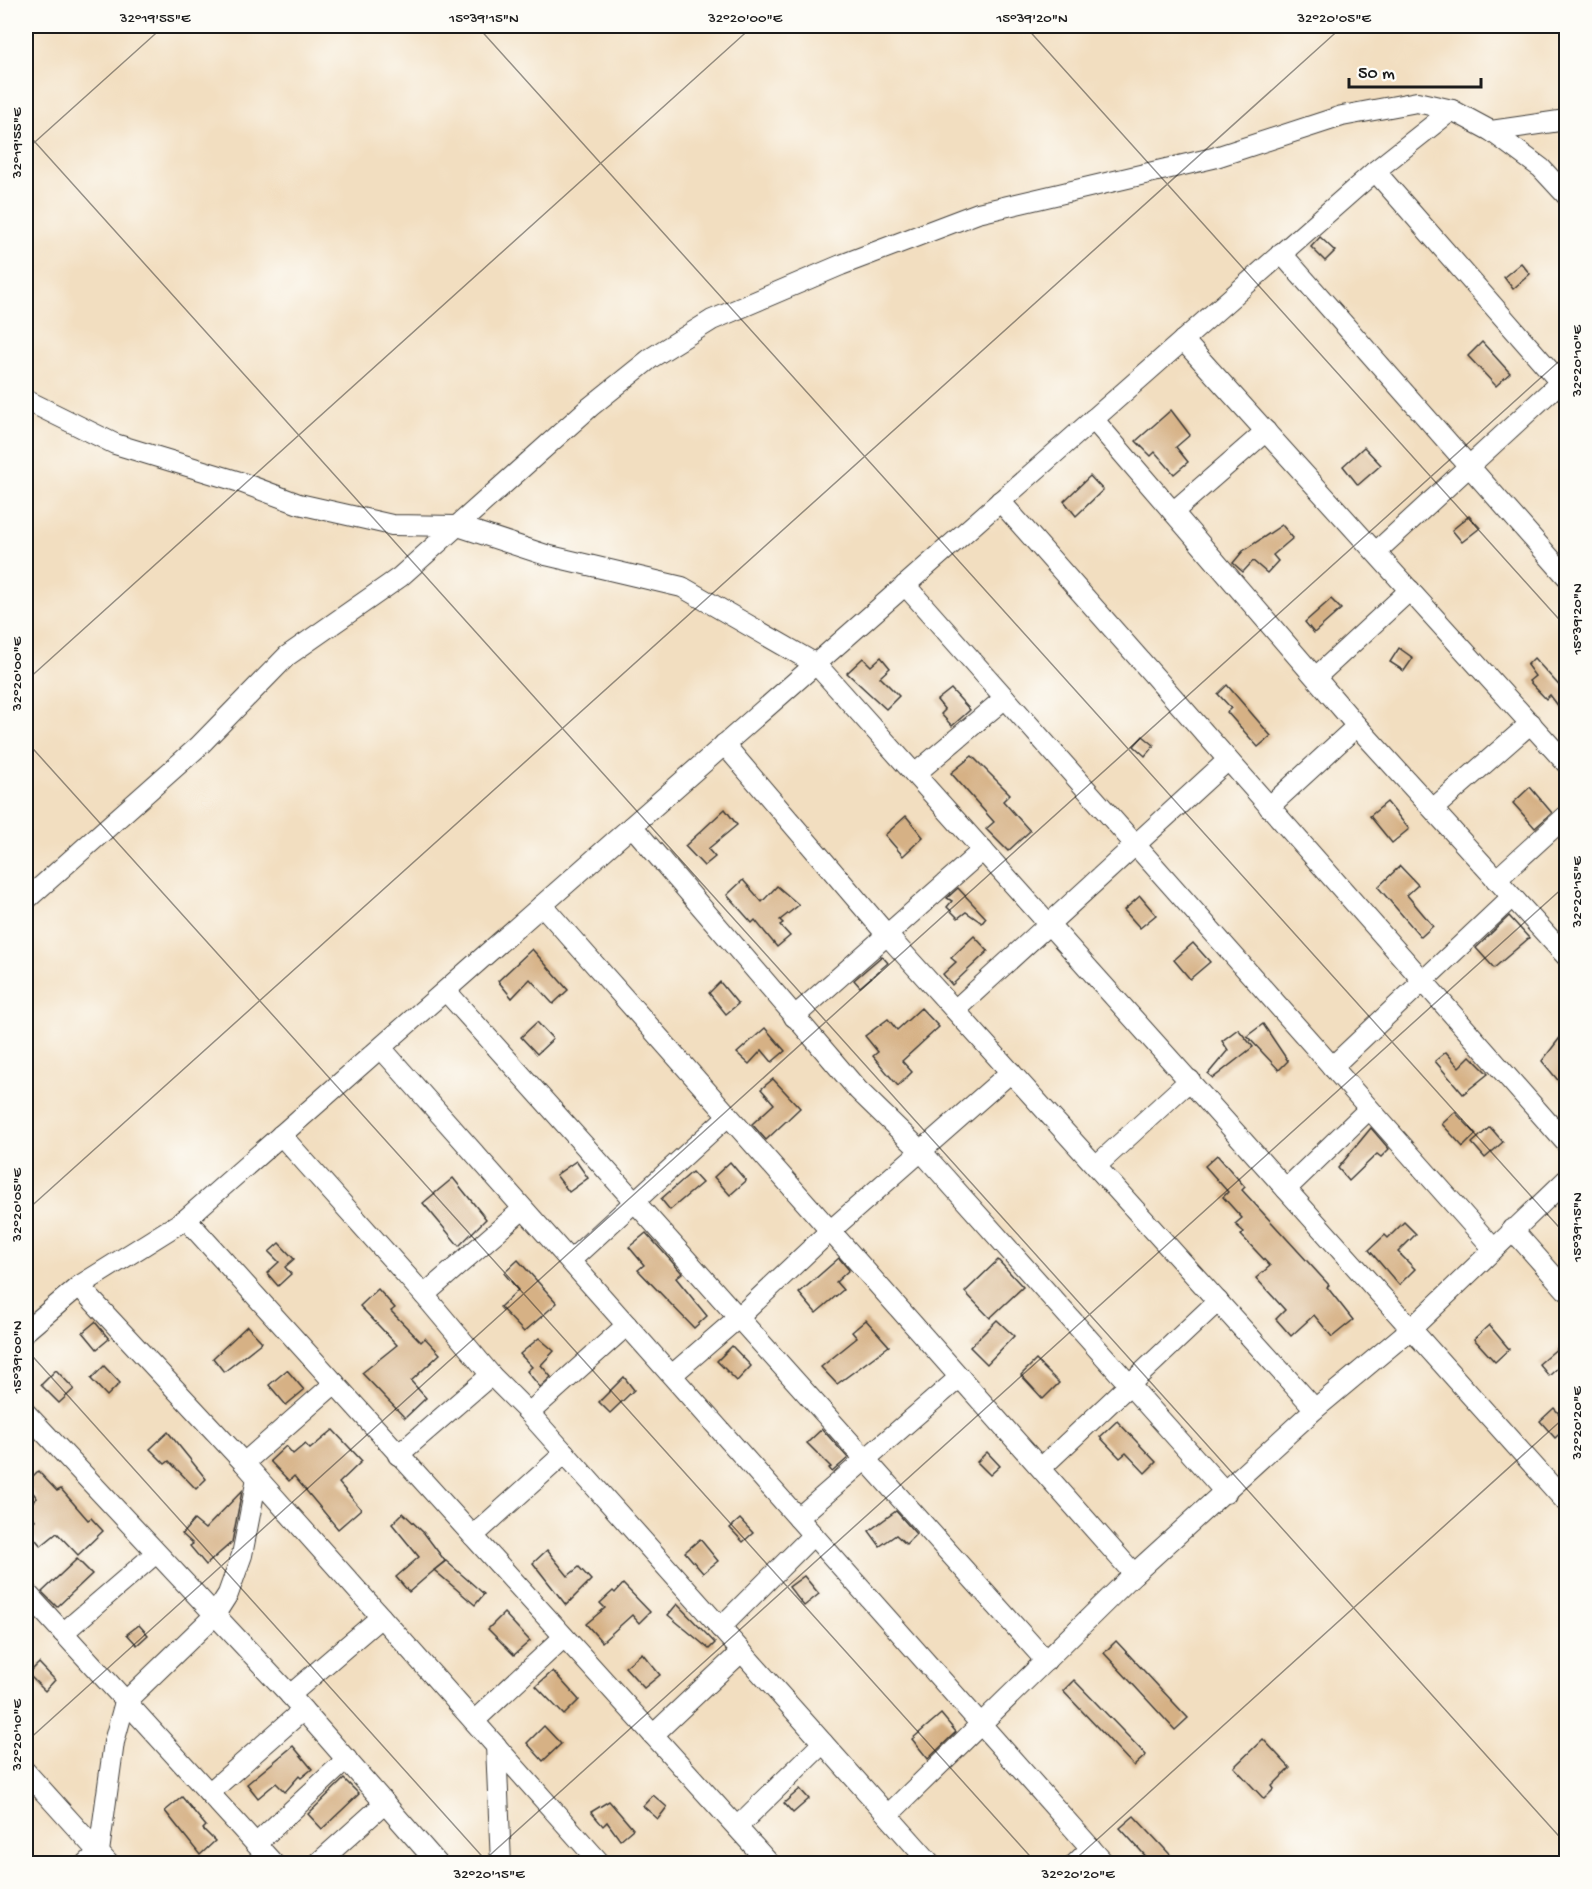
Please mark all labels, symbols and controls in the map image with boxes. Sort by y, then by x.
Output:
text: 32°19'55"E [119,10,191,28]
text: 15°39'15"N [448,10,519,28]
text: 32°20'00"E [707,10,783,28]
text: 15°39'20"N [995,10,1068,28]
text: 32°20'05"E [1296,10,1371,28]
scale bar [1349,51,1481,89]
text: 50 m [1358,64,1395,85]
text: 32°19'55"E [9,107,27,179]
text: 32°20'10"E [1569,324,1587,398]
text: 15°39'20"N [1569,583,1587,656]
text: 32°20'00"E [9,636,27,712]
text: 32°20'15"E [1569,856,1587,929]
text: 32°20'05"E [9,1168,27,1243]
text: 15°39'15"N [1569,1192,1587,1263]
text: 15°39'00"N [9,1320,27,1394]
text: 32°20'20"E [1569,1386,1587,1461]
text: 32°20'10"E [9,1698,27,1772]
text: 32°20'15"E [452,1866,525,1884]
text: 32°20'20"E [1040,1866,1115,1884]

